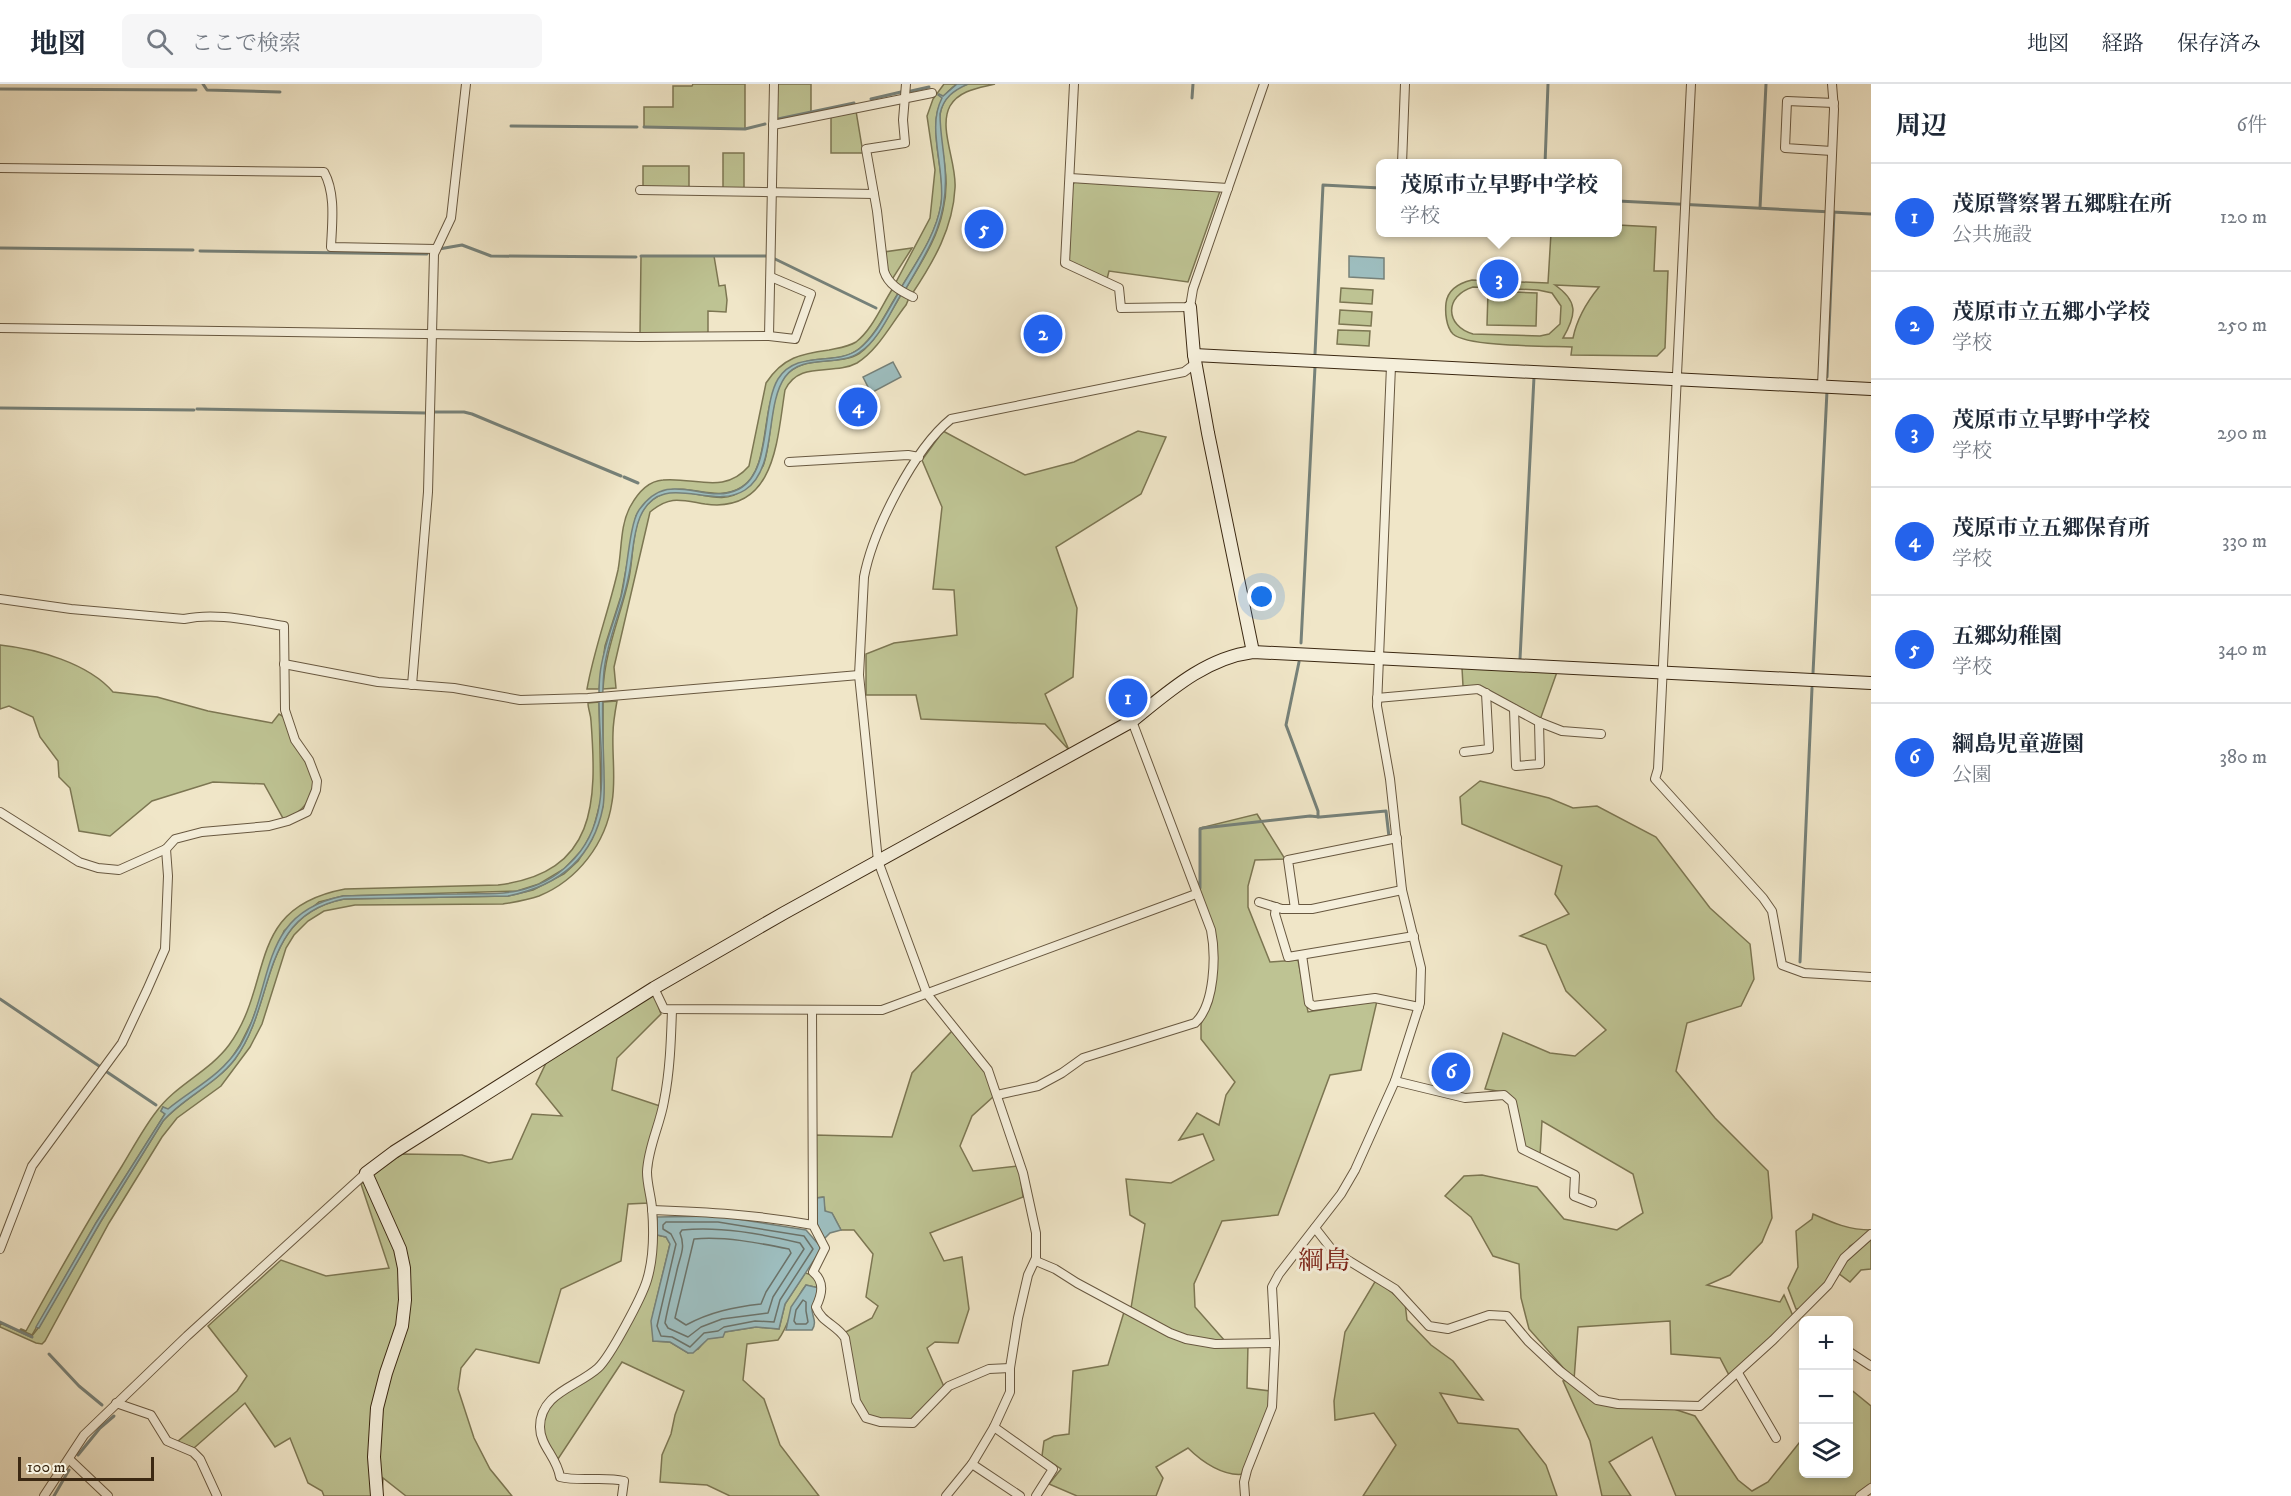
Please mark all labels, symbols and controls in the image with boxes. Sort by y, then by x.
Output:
search box [122,14,542,68]
icon: search [143,25,176,58]
text: 地図 [30,27,86,62]
text: ここで検索 [191,30,301,57]
text: 地図 [2027,31,2069,57]
text: 経路 [2102,31,2144,57]
text: 保存済み [2177,31,2261,57]
text: 周辺 [1895,110,1947,143]
text: 6件 [2237,113,2267,138]
popup [1376,159,1622,237]
text: 茂原市立早野中学校 [1400,172,1598,199]
text: 茂原警察署五郷駐在所 [1952,191,2172,218]
text: 学校 [1400,204,1440,229]
text: 1 [1911,205,1918,230]
text: 120 m [2220,205,2267,230]
pin: 5 [964,206,1004,252]
text: 公共施設 [1952,223,2032,248]
pin: 3 [1480,256,1518,302]
text: 茂原市立五郷小学校 [1952,299,2150,326]
pin: 2 [1024,312,1062,356]
text: 2 [1910,313,1919,338]
text: 250 m [2217,313,2267,338]
text: 学校 [1952,331,1992,356]
pin: 4 [838,384,878,430]
text: 茂原市立早野中学校 [1952,407,2150,434]
text: 3 [1911,421,1918,446]
text: 290 m [2217,421,2267,446]
text: 学校 [1952,439,1992,464]
text: 茂原市立五郷保育所 [1952,515,2150,542]
text: 4 [1909,529,1920,554]
text: 330 m [2222,529,2267,554]
text: 学校 [1952,547,1992,572]
your location [1247,582,1276,611]
text: 五郷幼稚園 [1952,623,2062,650]
text: 5 [1910,637,1919,662]
text: 340 m [2218,637,2267,662]
text: 学校 [1952,655,1992,680]
pin: 1 [1108,676,1148,720]
text: 綱島児童遊園 [1952,731,2084,758]
text: 6 [1909,745,1920,770]
text: 380 m [2219,745,2267,770]
text: 公園 [1952,763,1992,788]
pin: 6 [1432,1050,1470,1094]
district label: 綱島 [1298,1245,1350,1278]
map controls [1799,1316,1853,1478]
button: + [1799,1316,1853,1370]
button: − [1799,1370,1853,1424]
button: layers [1799,1424,1853,1478]
scale bar [18,1454,154,1482]
text: 100 m [27,1457,66,1477]

